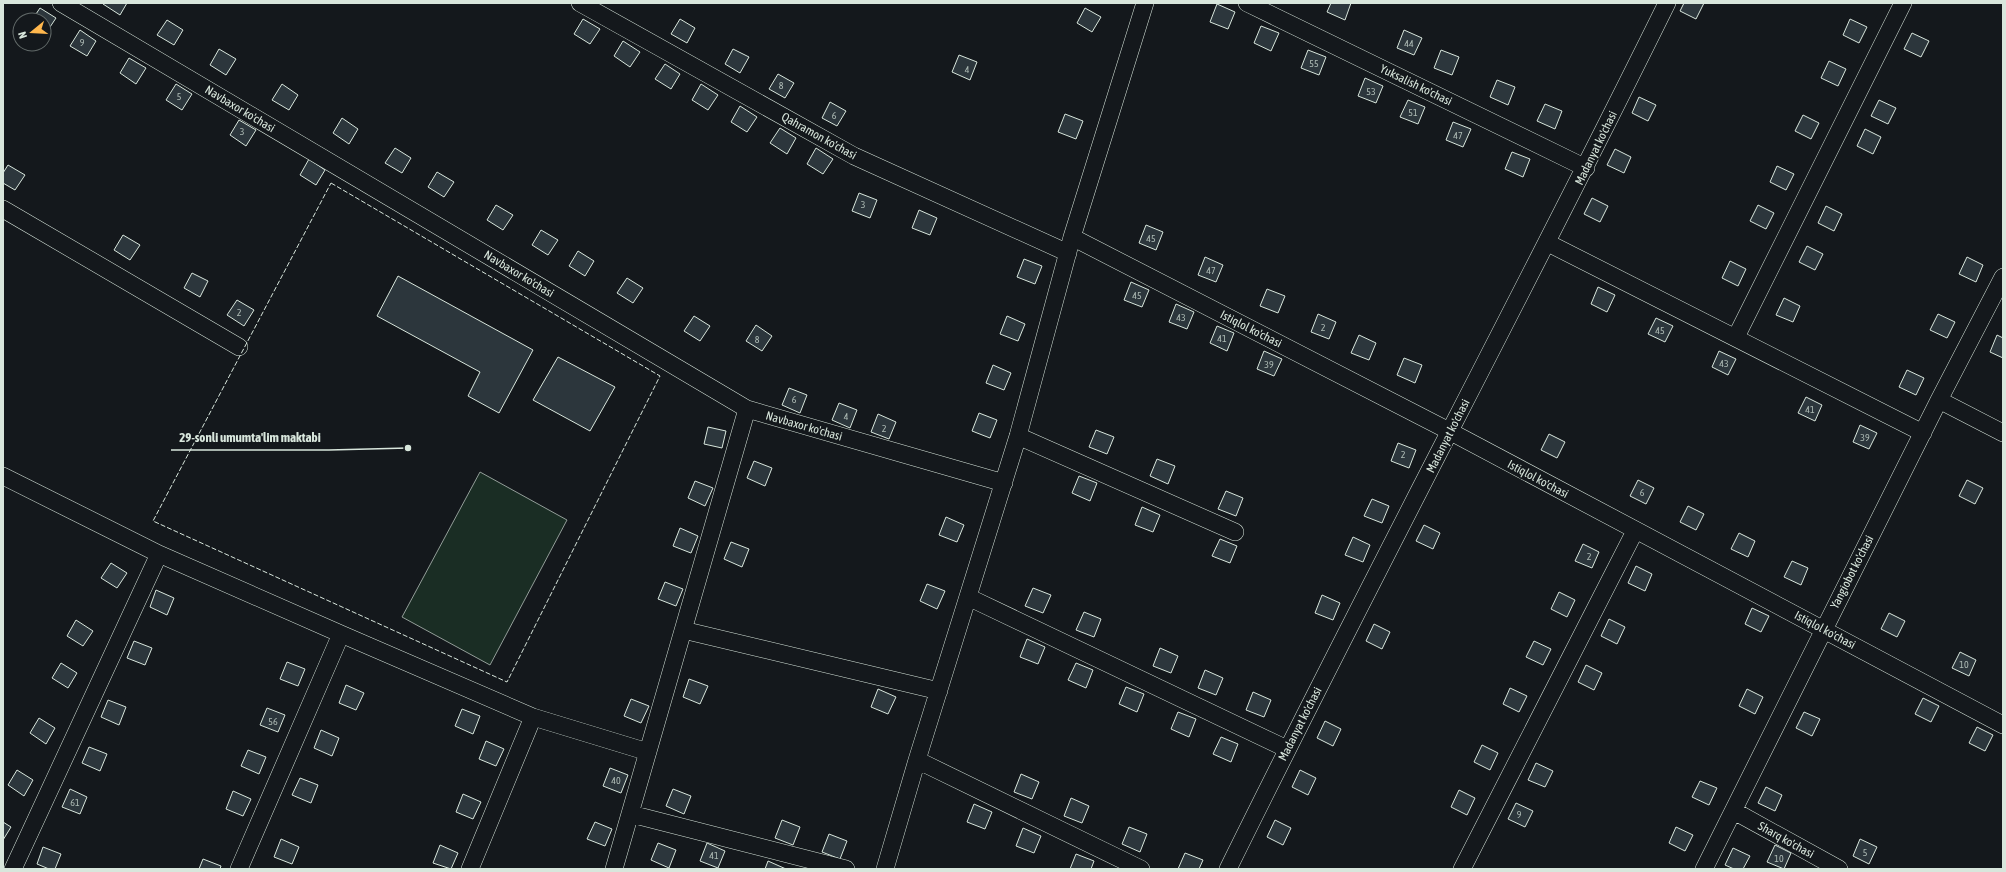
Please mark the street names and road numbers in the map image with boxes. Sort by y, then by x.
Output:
street label: Yuksalish ko'chasi [1378,62,1454,108]
street label: Navbaxor ko'chasi [203,83,277,135]
street label: Madanyat ko'chasi [1572,109,1620,187]
street label: Qahramon ko'chasi [779,110,859,162]
street label: Navbaxor ko'chasi [482,248,556,300]
street label: Istiqlol ko'chasi [1218,307,1284,351]
street label: Madanyat ko'chasi [1423,397,1473,475]
street label: Navbaxor ko'chasi [764,408,844,444]
street label: Istiqlol ko'chasi [1505,457,1571,501]
street label: Yangiobot ko'chasi [1827,533,1877,611]
street label: Istiqlol ko'chasi [1792,608,1858,652]
street label: Madanyat ko'chasi [1275,685,1325,763]
street label: Sharq ko'chasi [1756,819,1816,861]

